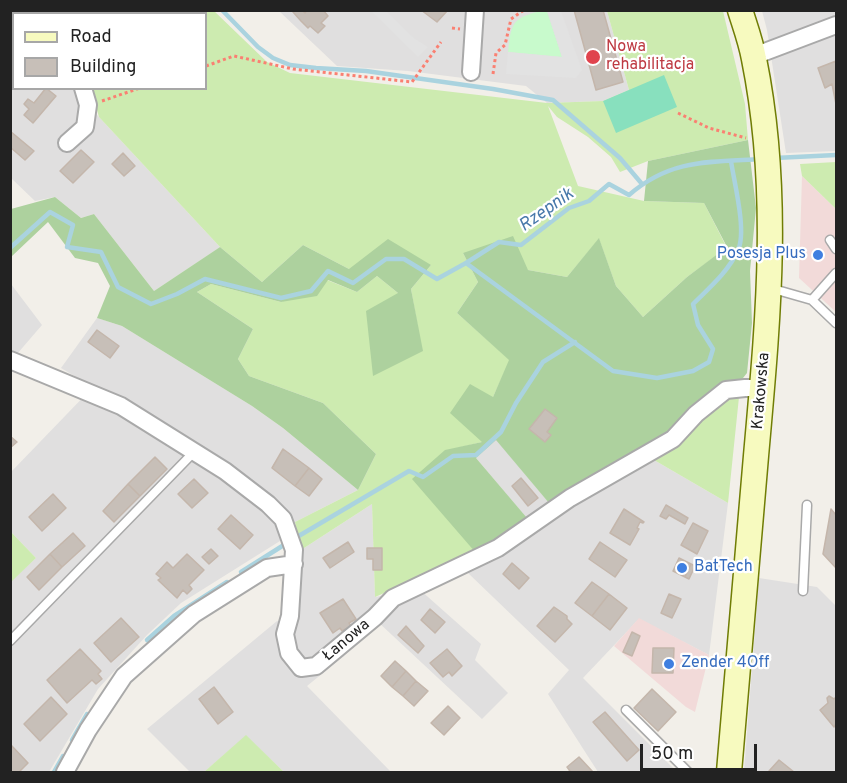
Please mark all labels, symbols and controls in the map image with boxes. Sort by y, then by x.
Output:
legend [12,12,207,90]
text: Road [70,26,112,49]
place label: Nowa rehabilitacja [606,38,694,76]
marker: Nowa rehabilitacja [584,48,602,66]
text: Building [70,56,136,79]
water label: Rzepnik [515,184,579,238]
place label: Posesja Plus [717,245,806,265]
marker: Posesja Plus [811,248,825,262]
street label: Krakowska [749,352,775,430]
place label: BatTech [694,558,753,578]
marker: BatTech [675,561,689,575]
street label: Łanowa [320,616,374,666]
place label: Zender 4Off [681,654,769,674]
marker: Zender 4Off [662,657,676,671]
scale bar [643,732,760,770]
text: 50 m [651,743,693,766]

